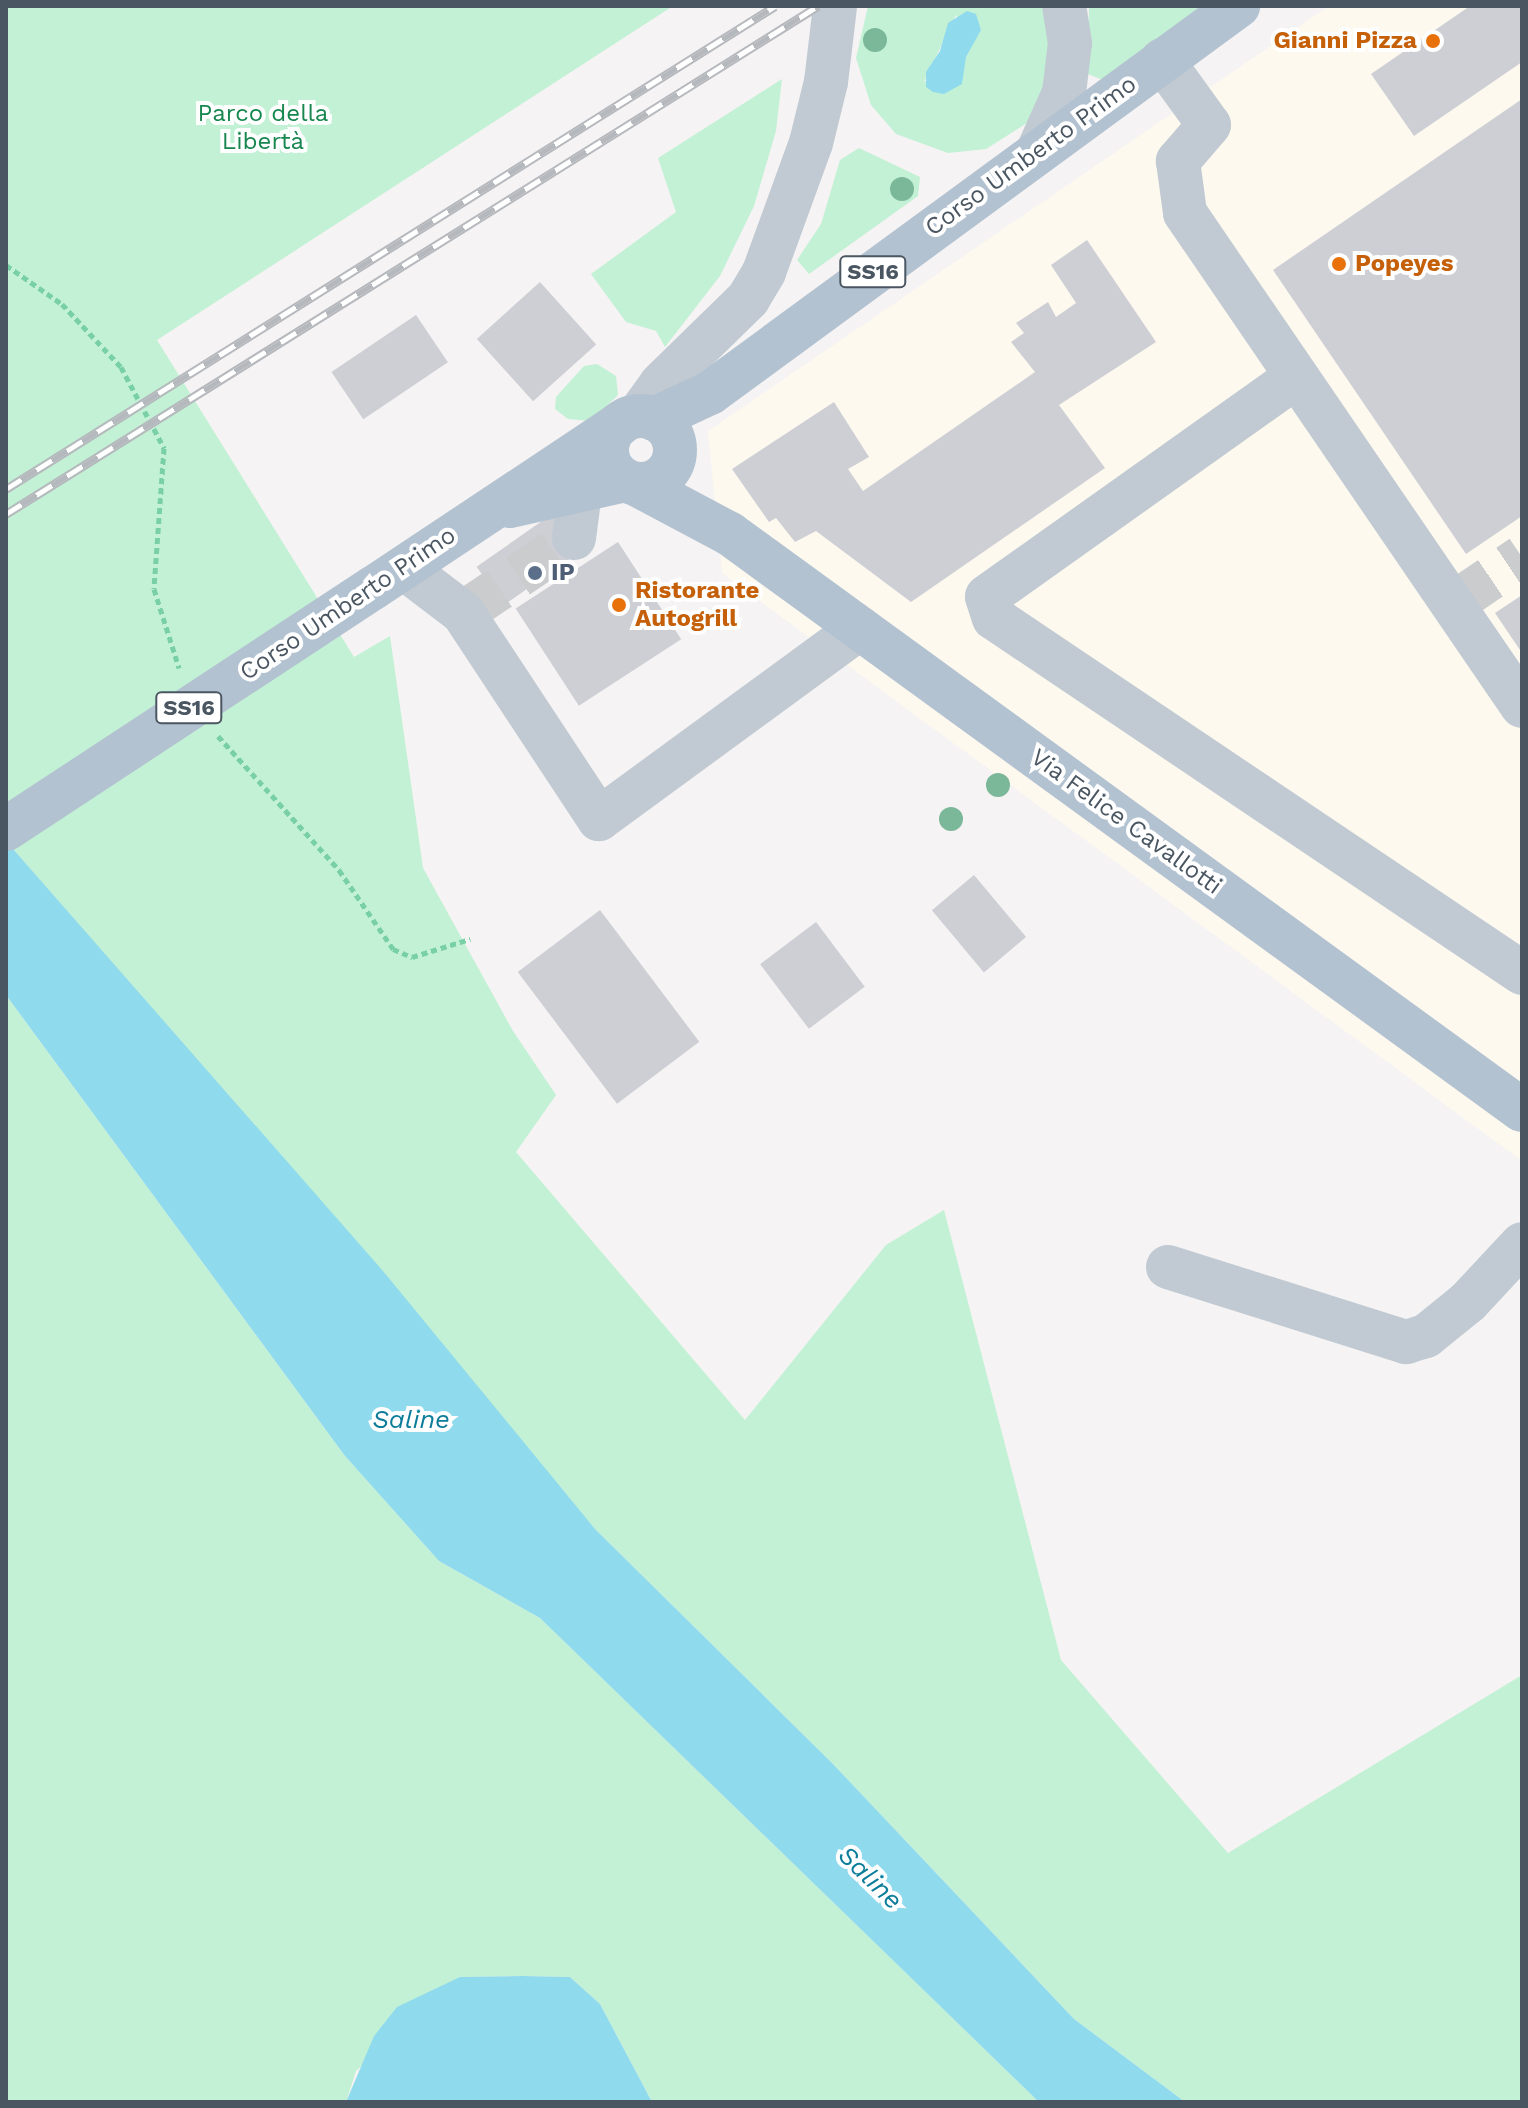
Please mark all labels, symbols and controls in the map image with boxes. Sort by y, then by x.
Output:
place label: Gianni Pizza [1273,27,1417,55]
marker: Gianni Pizza [1424,32,1442,50]
street label: Corso Umberto Primo [920,70,1142,242]
park label: Parco della Libertà [198,100,328,156]
place label: Popeyes [1355,250,1454,278]
road number: SS16 [839,254,907,290]
marker: Popeyes [1330,255,1348,273]
street label: Corso Umberto Primo [235,521,461,687]
place label: IP [551,559,575,587]
marker: IP [526,564,544,582]
place label: Ristorante Autogrill [635,577,759,633]
marker: Ristorante Autogrill [610,596,628,614]
road number: SS16 [155,690,223,726]
street label: Via Felice Cavallotti [1025,743,1227,901]
water label: Saline [372,1404,450,1436]
water label: Saline [831,1840,909,1916]

